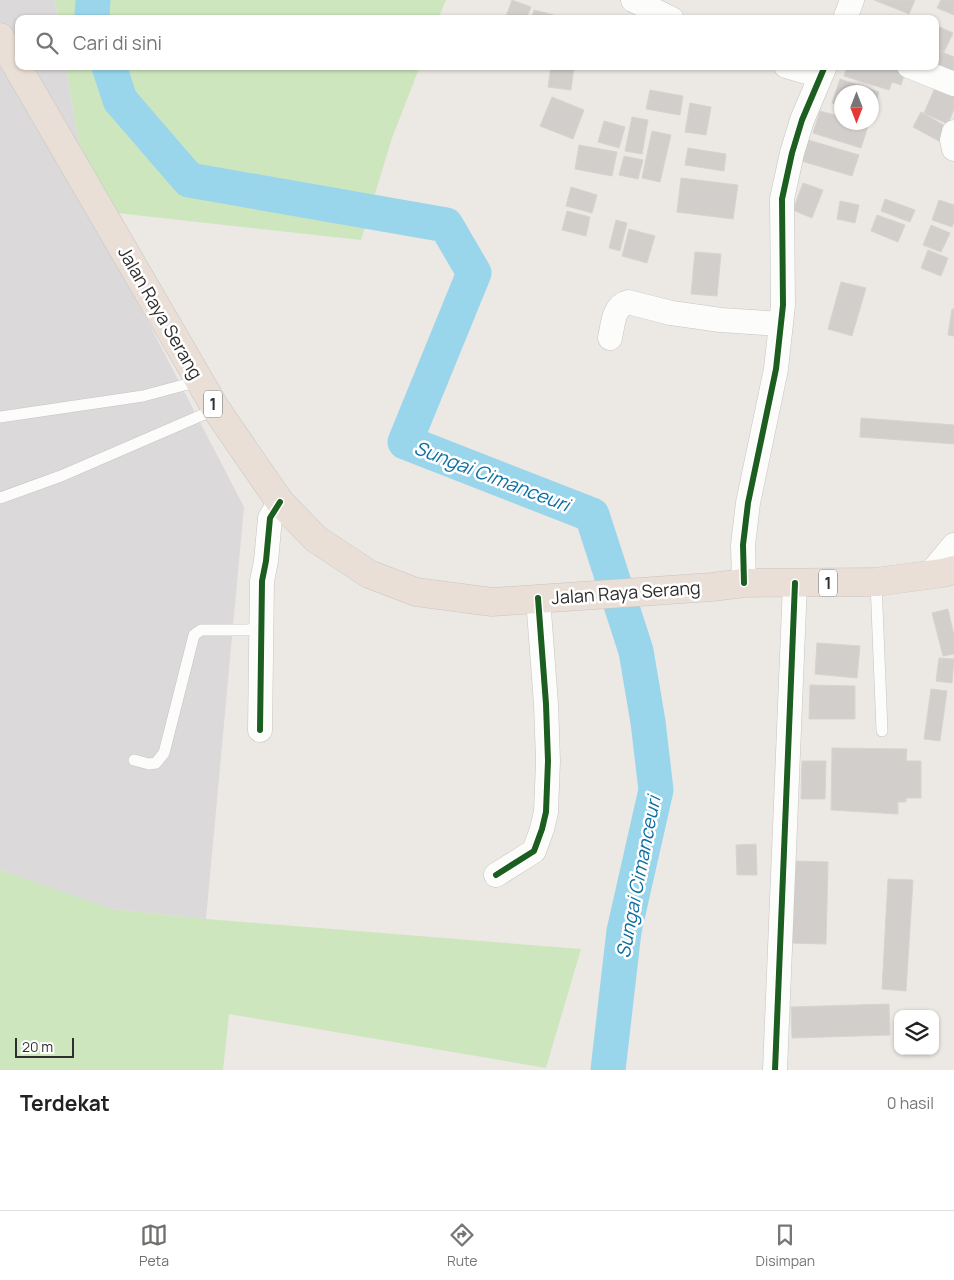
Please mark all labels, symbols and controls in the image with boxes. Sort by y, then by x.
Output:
search box [15,15,939,70]
icon: search [33,29,61,57]
text: Cari di sini [73,30,162,56]
north arrow [834,85,879,130]
street label: Jalan Raya Serang [113,242,209,383]
road number: 1 [204,390,222,418]
water label: Sungai Cimanceuri [411,434,576,518]
road number: 1 [819,570,837,596]
street label: Jalan Raya Serang [551,575,701,609]
water label: Sungai Cimanceuri [610,791,667,960]
map controls [894,1010,939,1055]
button: layers [894,1010,939,1055]
scale bar [15,1035,74,1058]
text: 20 m [22,1037,53,1056]
text: Terdekat [20,1089,110,1117]
text: 0 hasil [887,1092,934,1114]
tab: Peta [139,1221,169,1270]
tab: Rute [447,1221,478,1270]
tab: Disimpan [755,1221,815,1270]

